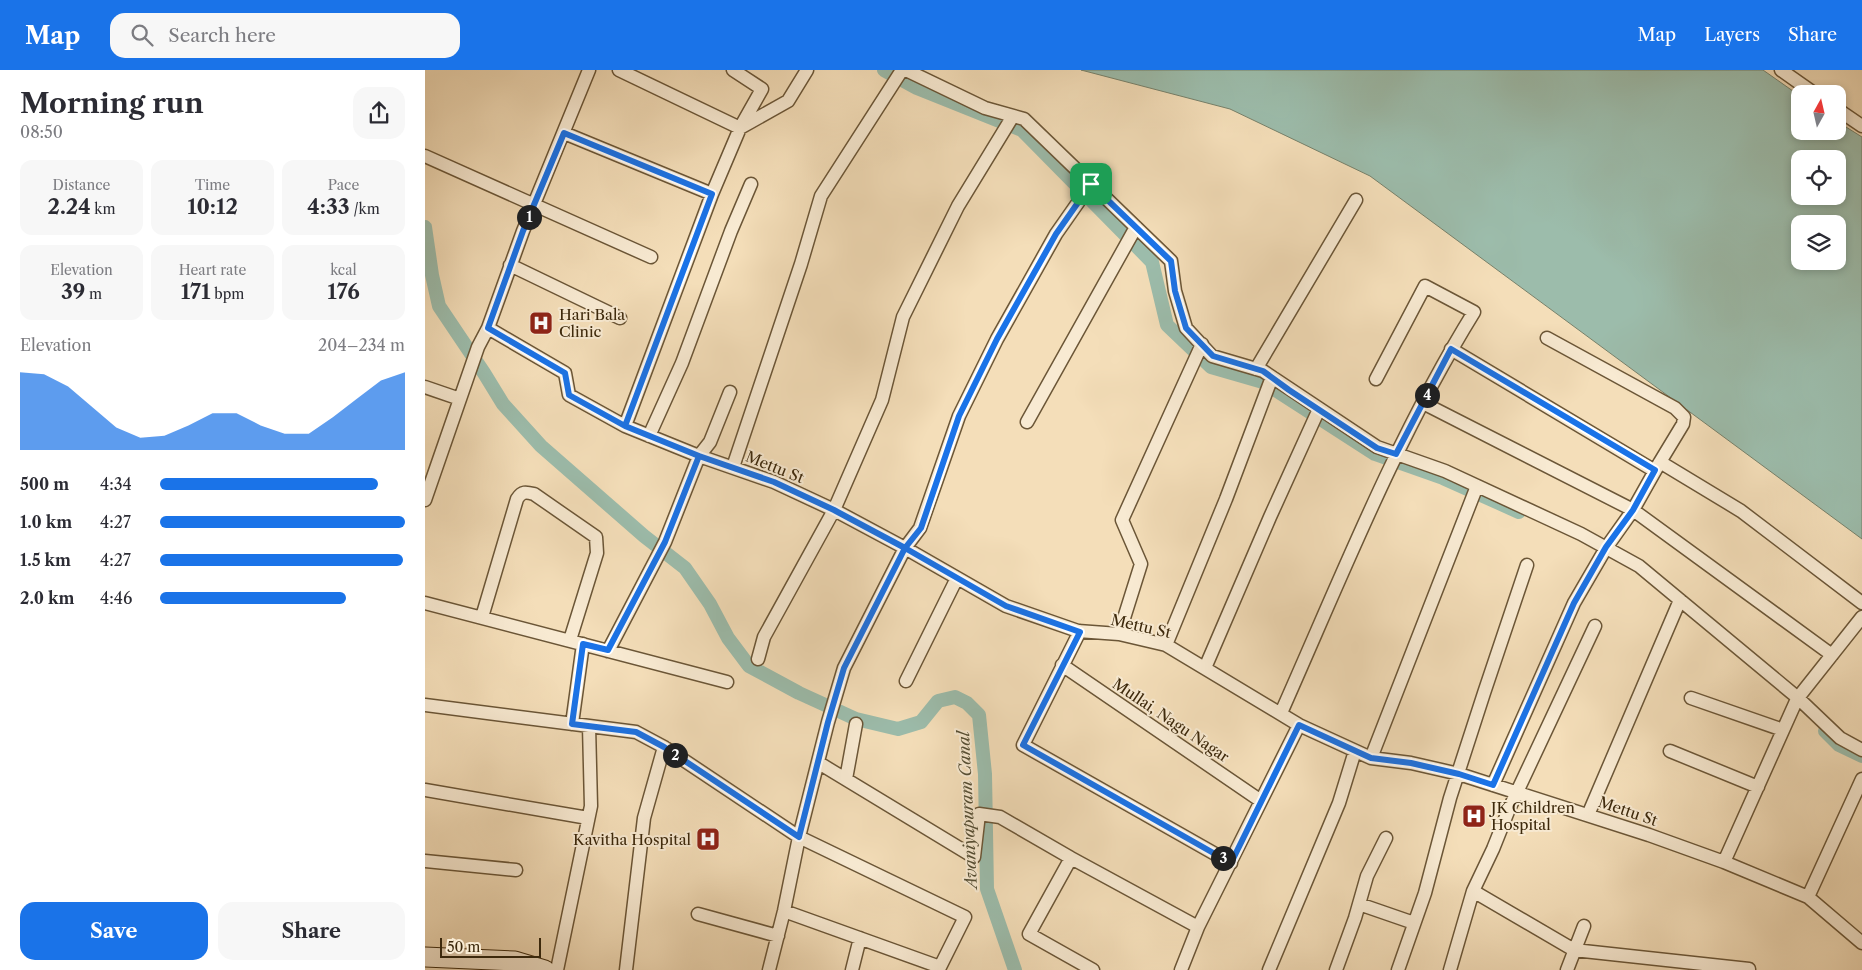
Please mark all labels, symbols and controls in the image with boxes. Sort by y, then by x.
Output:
search box [110,13,460,58]
text: Map [25,21,80,50]
icon: search [128,21,156,49]
text: Search here [168,24,276,47]
text: Map [1638,24,1676,46]
text: Layers [1704,24,1760,46]
text: Share [1788,24,1837,46]
north arrow [1791,85,1846,140]
map controls [1791,85,1846,270]
text: Morning run [20,86,204,120]
button: share [353,87,405,139]
text: 08:50 [20,122,63,142]
button: locate [1791,150,1846,205]
pin [1070,163,1112,205]
icon: arrive [1077,170,1105,198]
text: Distance [53,176,110,194]
text: Time [195,176,230,194]
text: Pace [328,176,359,194]
text: 2.24 [48,194,91,219]
text: 10:12 [187,194,238,219]
text: 4:33 [307,194,350,219]
text: km [91,200,115,218]
text: /km [350,200,380,218]
pin: 1 [517,204,541,230]
text: 1 [526,208,533,226]
button: layers [1791,215,1846,270]
text: Elevation [50,261,113,279]
text: Heart rate [179,261,246,279]
text: kcal [330,261,357,279]
text: 39 [61,279,85,304]
text: 171 [181,279,211,304]
text: 176 [327,279,360,304]
text: m [85,285,102,303]
text: bpm [211,285,244,303]
place label: Hari Bala Clinic [559,305,625,341]
hospital icon: Hari Bala Clinic [528,310,554,336]
text: Elevation [20,335,91,355]
text: 204–234 m [318,335,405,355]
pin: 4 [1415,382,1439,408]
text: 4 [1423,386,1432,404]
street label: Mettu St [743,447,808,488]
text: 500 m [20,474,69,494]
text: 4:34 [100,474,132,494]
text: 1.0 km [20,512,72,532]
text: 4:27 [100,512,131,532]
text: 1.5 km [20,550,71,570]
text: 4:27 [100,550,131,570]
text: 2.0 km [20,588,74,608]
text: 4:46 [100,588,132,608]
street label: Mettu St [1109,610,1174,642]
street label: Mullai, Nagu Nagar [1109,674,1233,766]
water label: Avaniyapuram Canal [953,729,981,892]
pin: 2 [663,742,687,768]
text: 2 [671,746,680,764]
street label: Mettu St [1596,792,1661,830]
place label: JK Children Hospital [1489,798,1575,834]
hospital icon: JK Children Hospital [1461,803,1487,829]
hospital icon: Kavitha Hospital [695,826,721,852]
place label: Kavitha Hospital [573,830,692,849]
pin: 3 [1211,846,1235,870]
text: 3 [1220,849,1227,867]
button: Save [20,902,208,960]
button: Share [218,902,405,960]
scale bar [440,935,541,958]
text: 50 m [447,938,480,956]

